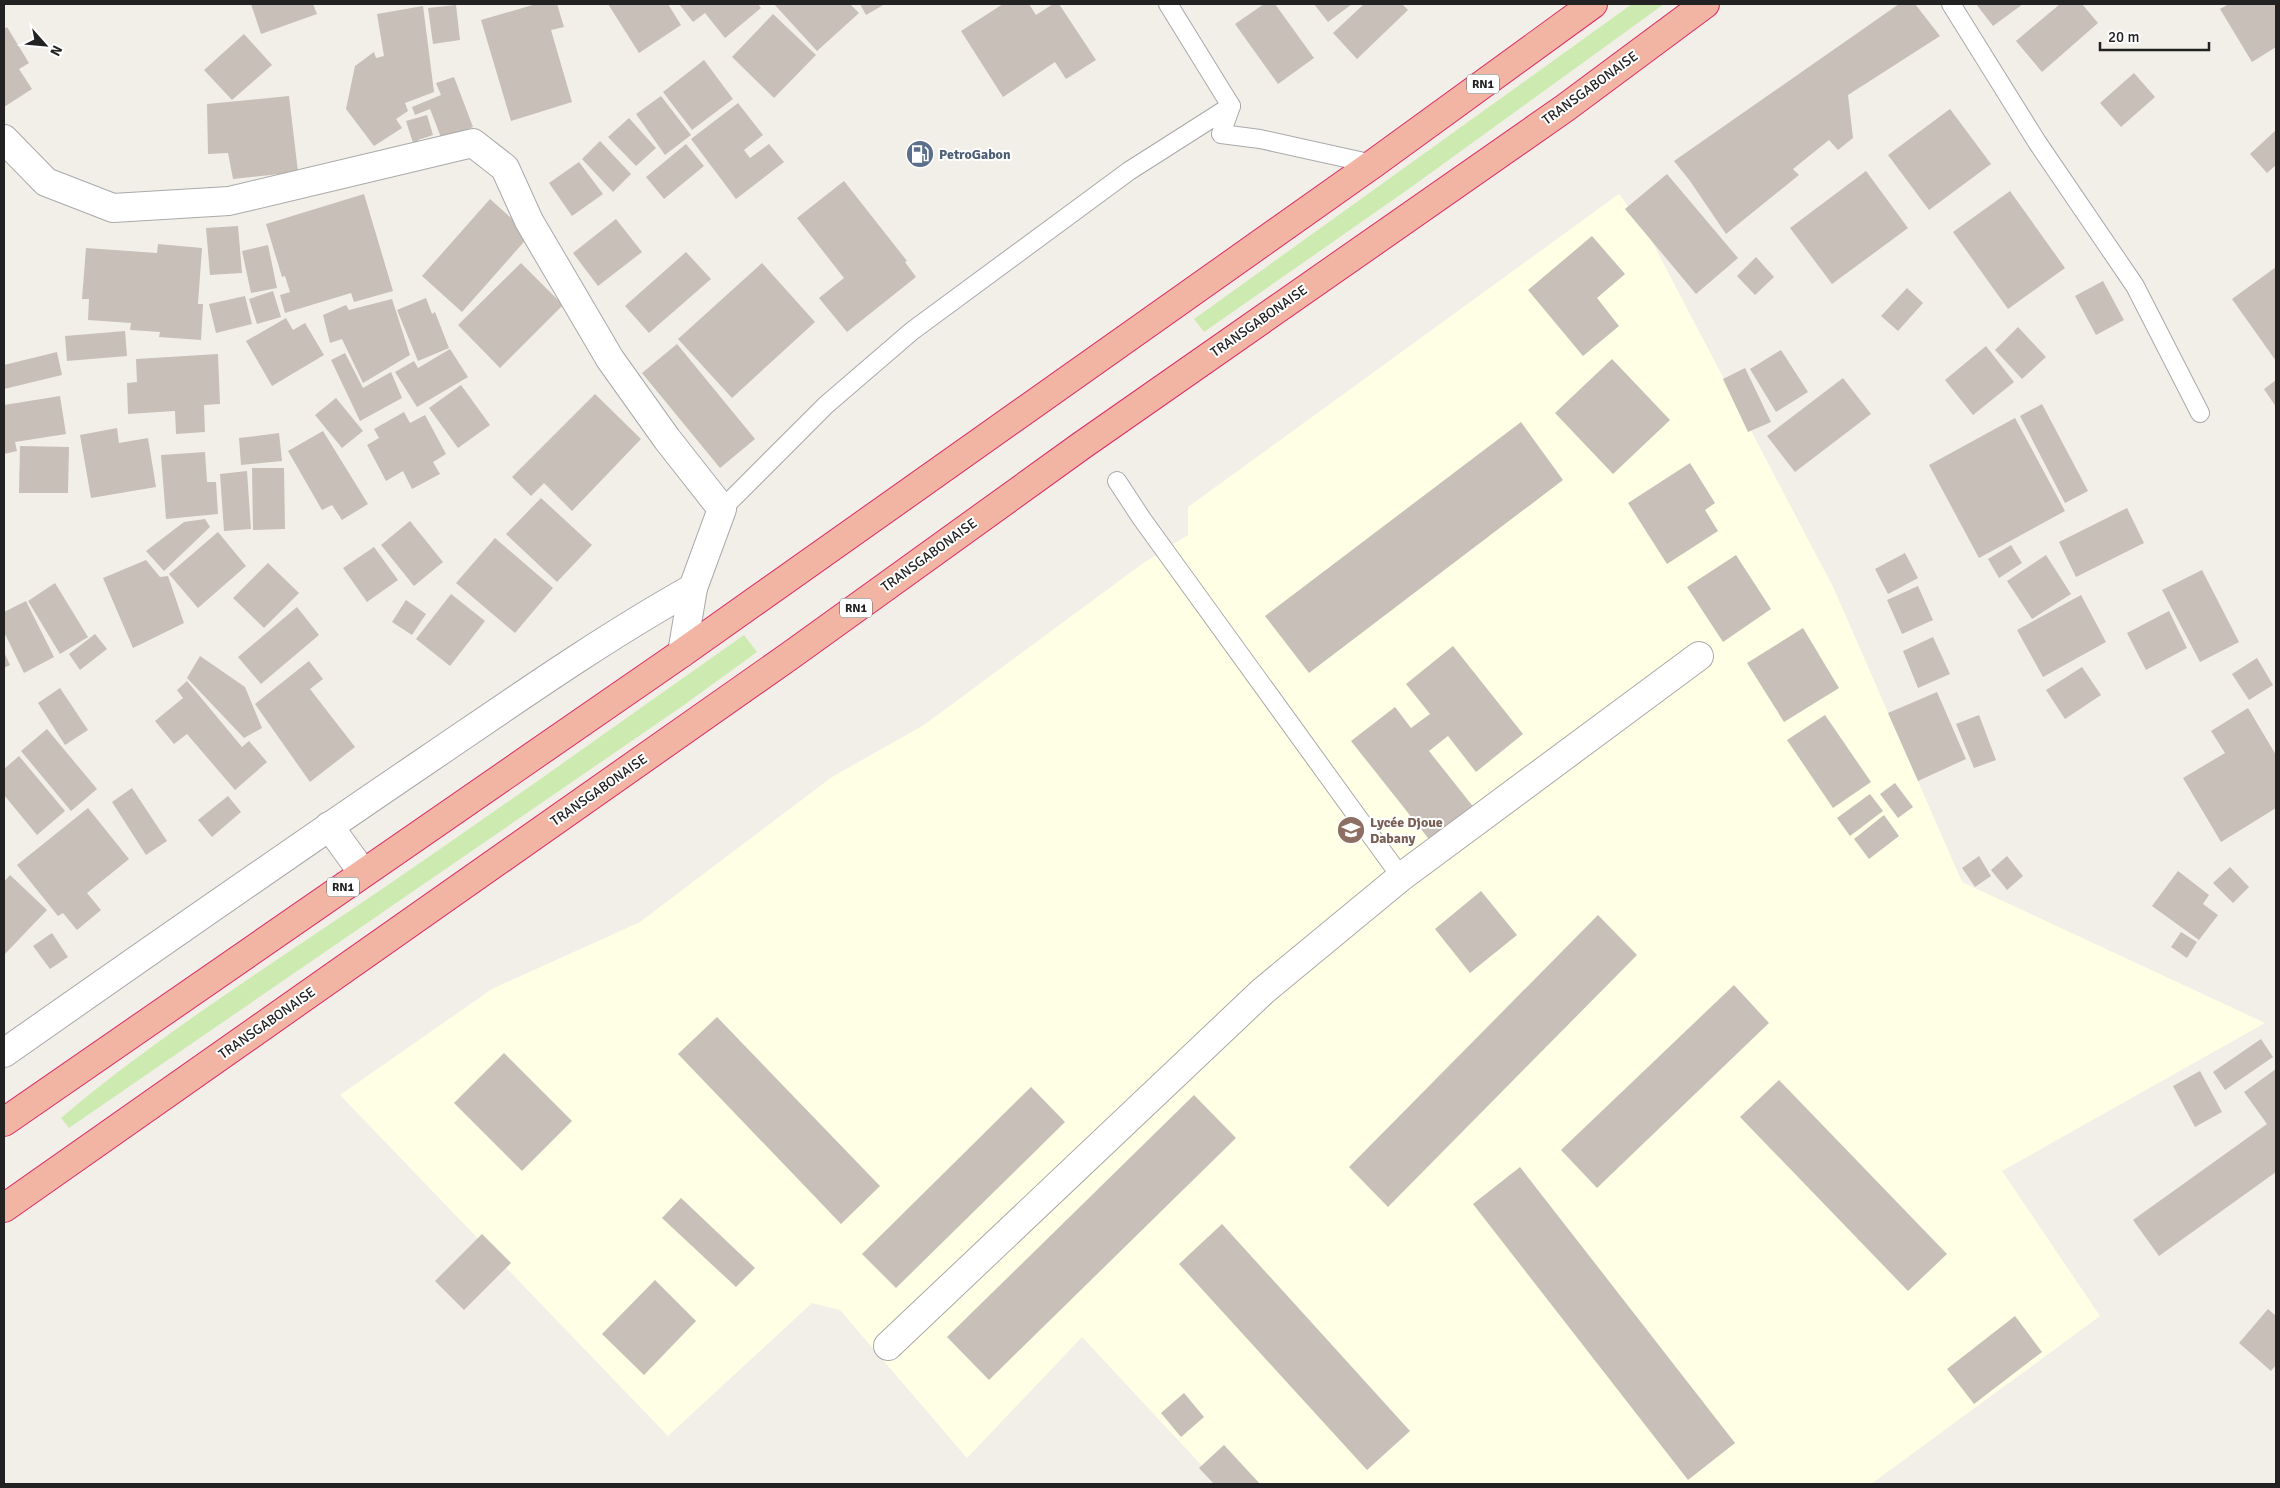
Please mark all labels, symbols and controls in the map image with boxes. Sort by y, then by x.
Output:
north arrow [20,20,70,70]
scale bar [2100,20,2209,52]
text: 20 m [2108,28,2139,46]
text: N [46,42,66,59]
street label: TRANSGABONAISE [1539,48,1641,128]
road number: RN1 [1467,74,1499,94]
fuel station icon: PetroGabon [905,139,935,169]
place label: PetroGabon [939,146,1011,163]
street label: TRANSGABONAISE [1207,281,1311,361]
street label: TRANSGABONAISE [878,515,980,595]
road number: RN1 [840,598,872,618]
street label: TRANSGABONAISE [547,750,651,830]
place label: Lycée Djoue Dabany [1370,814,1443,847]
school or university icon: Lycée Djoue Dabany [1336,815,1366,845]
road number: RN1 [327,878,359,896]
street label: TRANSGABONAISE [215,983,319,1063]

